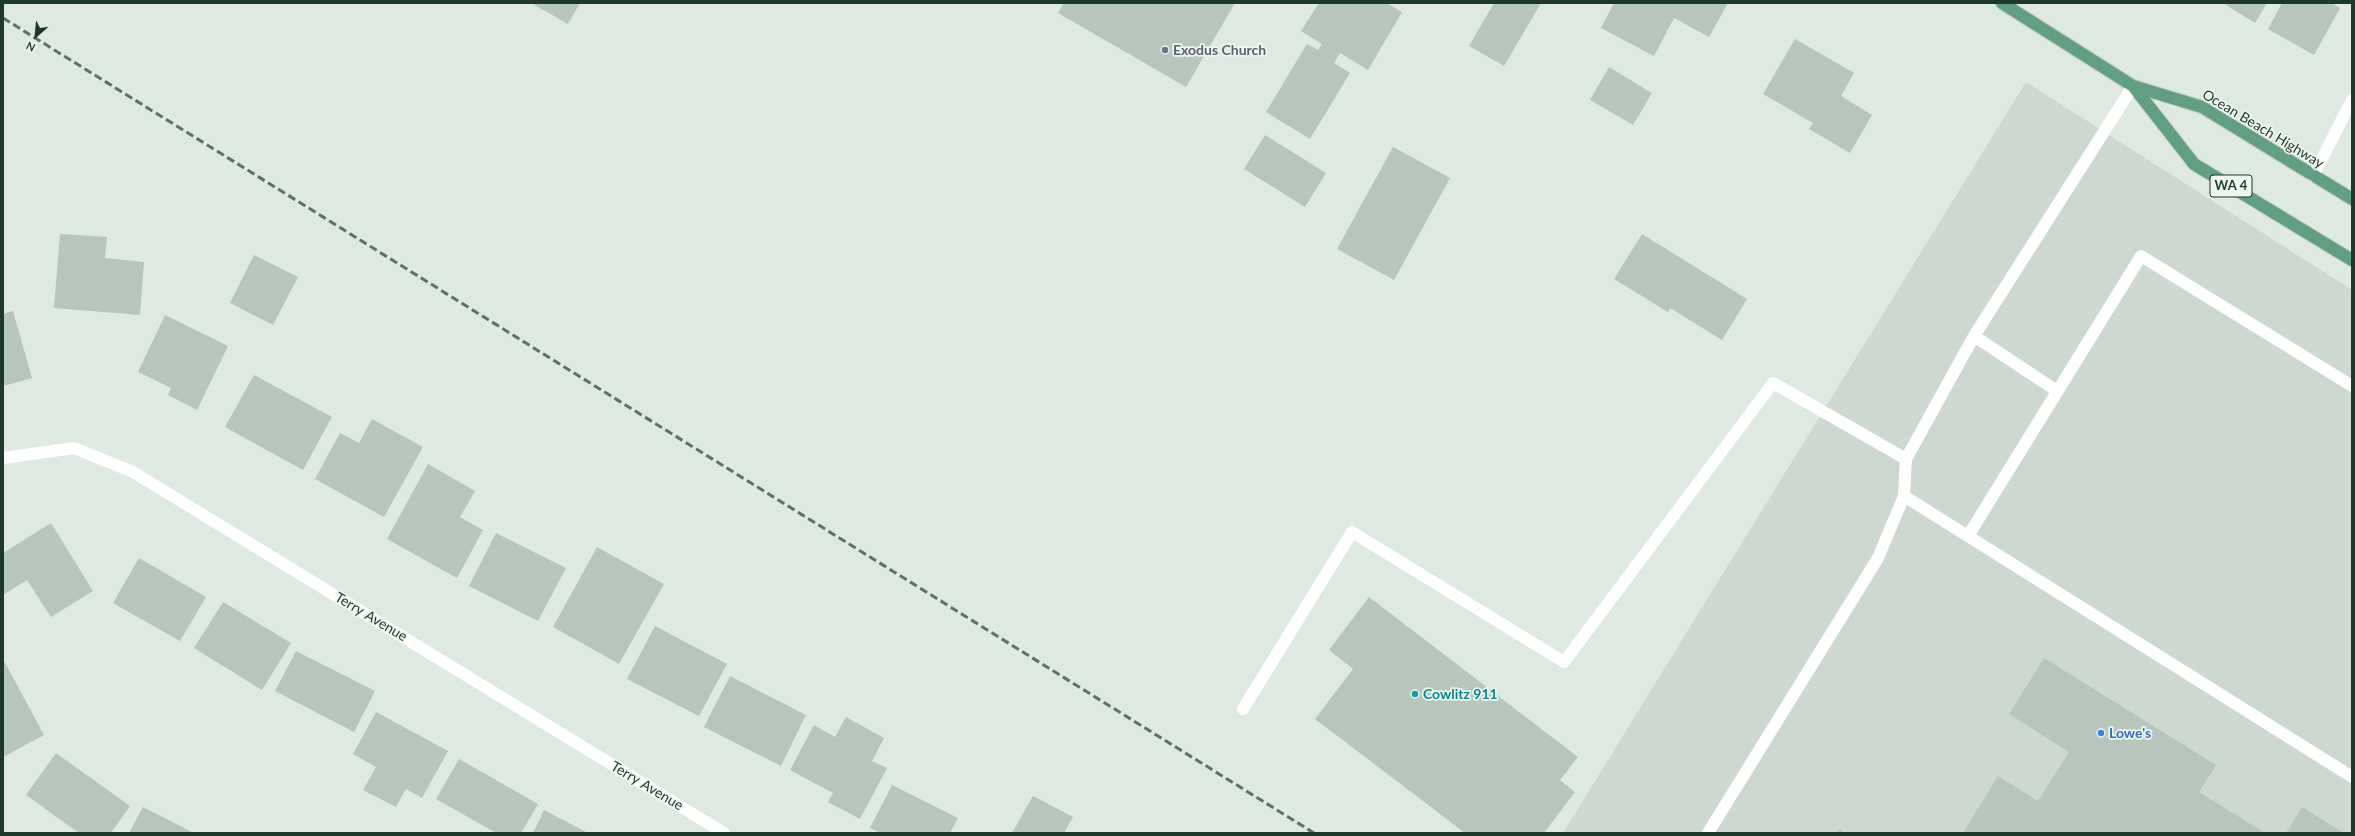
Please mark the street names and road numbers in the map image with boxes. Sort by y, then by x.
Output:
street label: Ocean Beach Highway [2199,86,2327,172]
road number: WA 4 [2210,175,2252,197]
street label: Terry Avenue [332,589,410,645]
street label: Terry Avenue [608,758,686,814]

